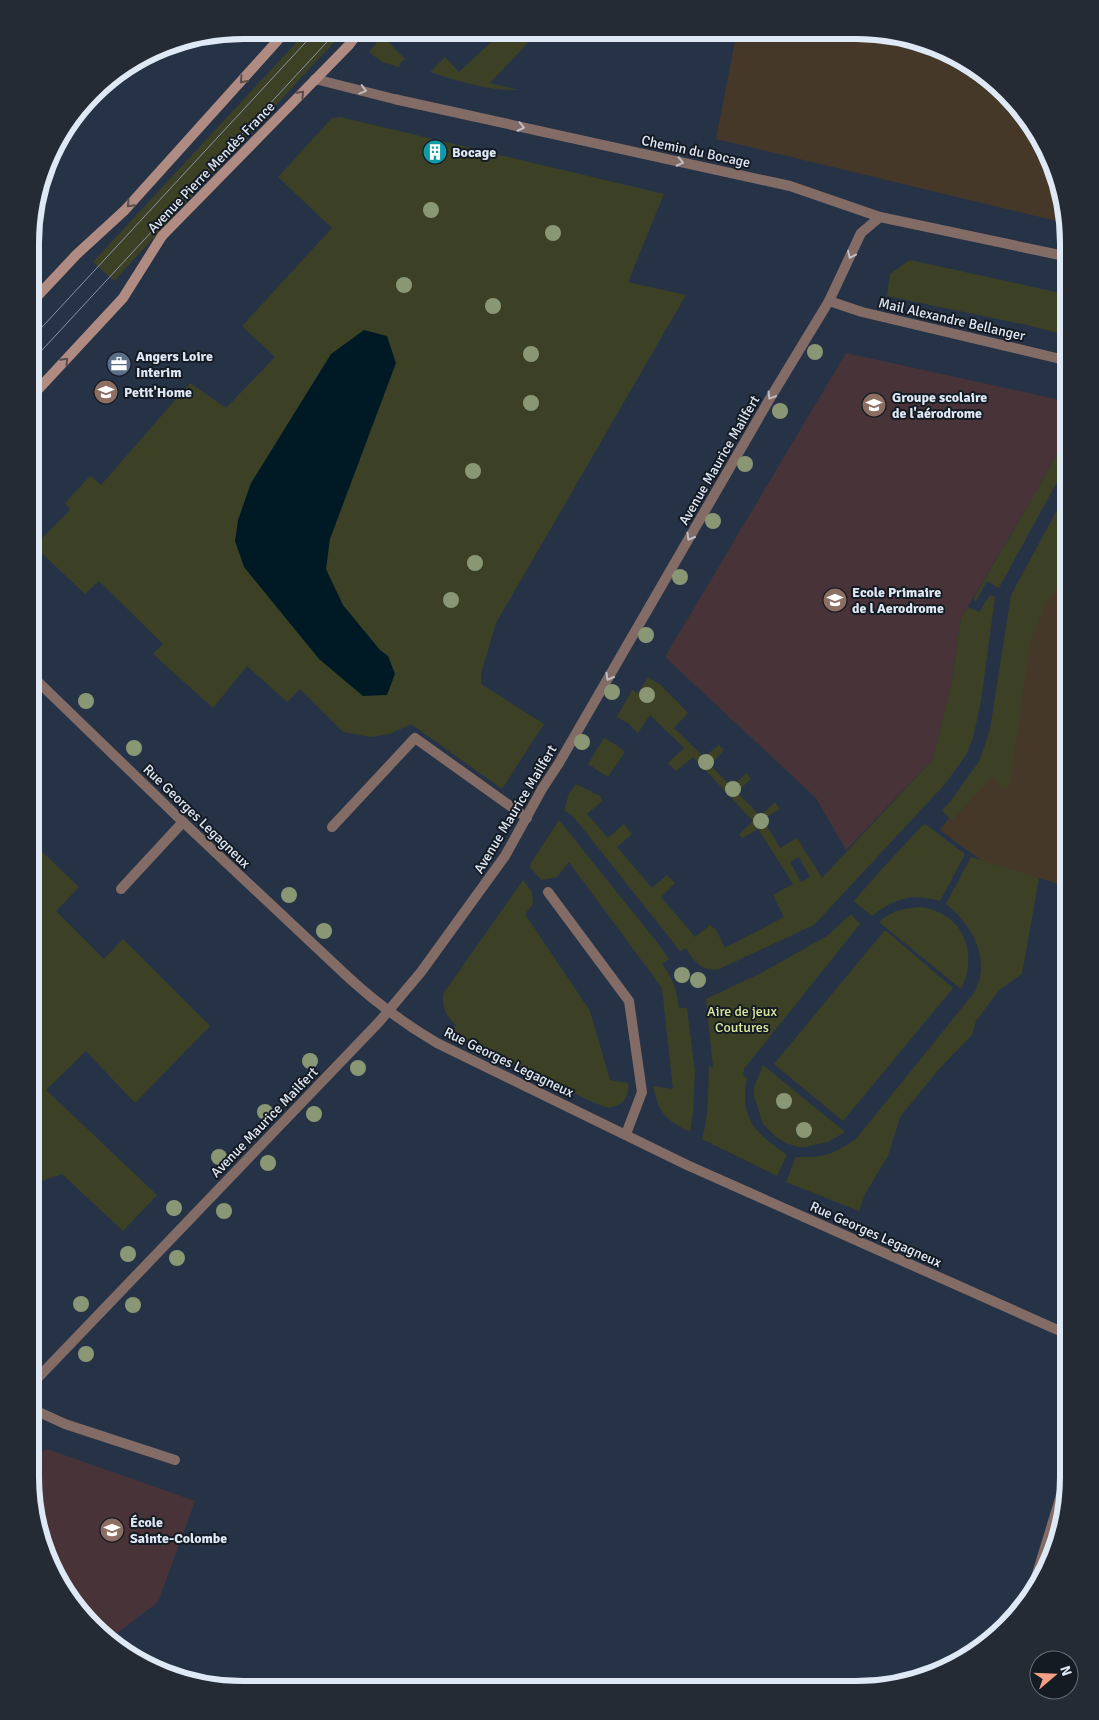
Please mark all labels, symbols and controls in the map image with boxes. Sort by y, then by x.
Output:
one-way arrow [240,74,249,83]
one-way arrow [358,85,366,95]
one-way arrow [295,90,304,99]
street label: Avenue Pierre Mendès France [144,98,278,236]
one-way arrow [516,121,525,132]
street label: Chemin du Bocage [640,132,752,171]
building icon: Bocage [422,139,448,165]
place label: Bocage [452,144,496,161]
one-way arrow [675,156,684,167]
one-way arrow [127,198,136,207]
one-way arrow [847,250,857,259]
street label: Mail Alexandre Bellanger [877,294,1028,345]
place label: Angers Loire Interim [136,348,213,381]
office icon: Angers Loire Interim [106,351,132,377]
one-way arrow [59,357,68,366]
school or university icon: Petit'Home [93,379,119,405]
place label: Petit'Home [124,384,192,401]
place label: Groupe scolaire de l'aérodrome [892,389,987,422]
one-way arrow [768,391,778,400]
street label: Avenue Maurice Mailfert [675,392,764,528]
school or university icon: Groupe scolaire de l'aérodrome [861,392,887,418]
one-way arrow [686,531,696,540]
place label: Ecole Primaire de l Aerodrome [852,584,944,617]
school or university icon: Ecole Primaire de l Aerodrome [822,587,848,613]
one-way arrow [605,672,615,681]
street label: Avenue Maurice Mailfert [470,742,561,877]
street label: Rue Georges Legagneux [140,761,254,872]
park label: Aire de jeux Coutures [707,1003,777,1036]
street label: Rue Georges Legagneux [441,1024,577,1102]
street label: Avenue Maurice Mailfert [207,1064,322,1181]
street label: Rue Georges Legagneux [807,1198,945,1271]
place label: École Sainte-Colombe [130,1514,227,1547]
school or university icon: École Sainte-Colombe [99,1517,125,1543]
north arrow [1029,1650,1079,1700]
text: N [1056,1664,1075,1678]

